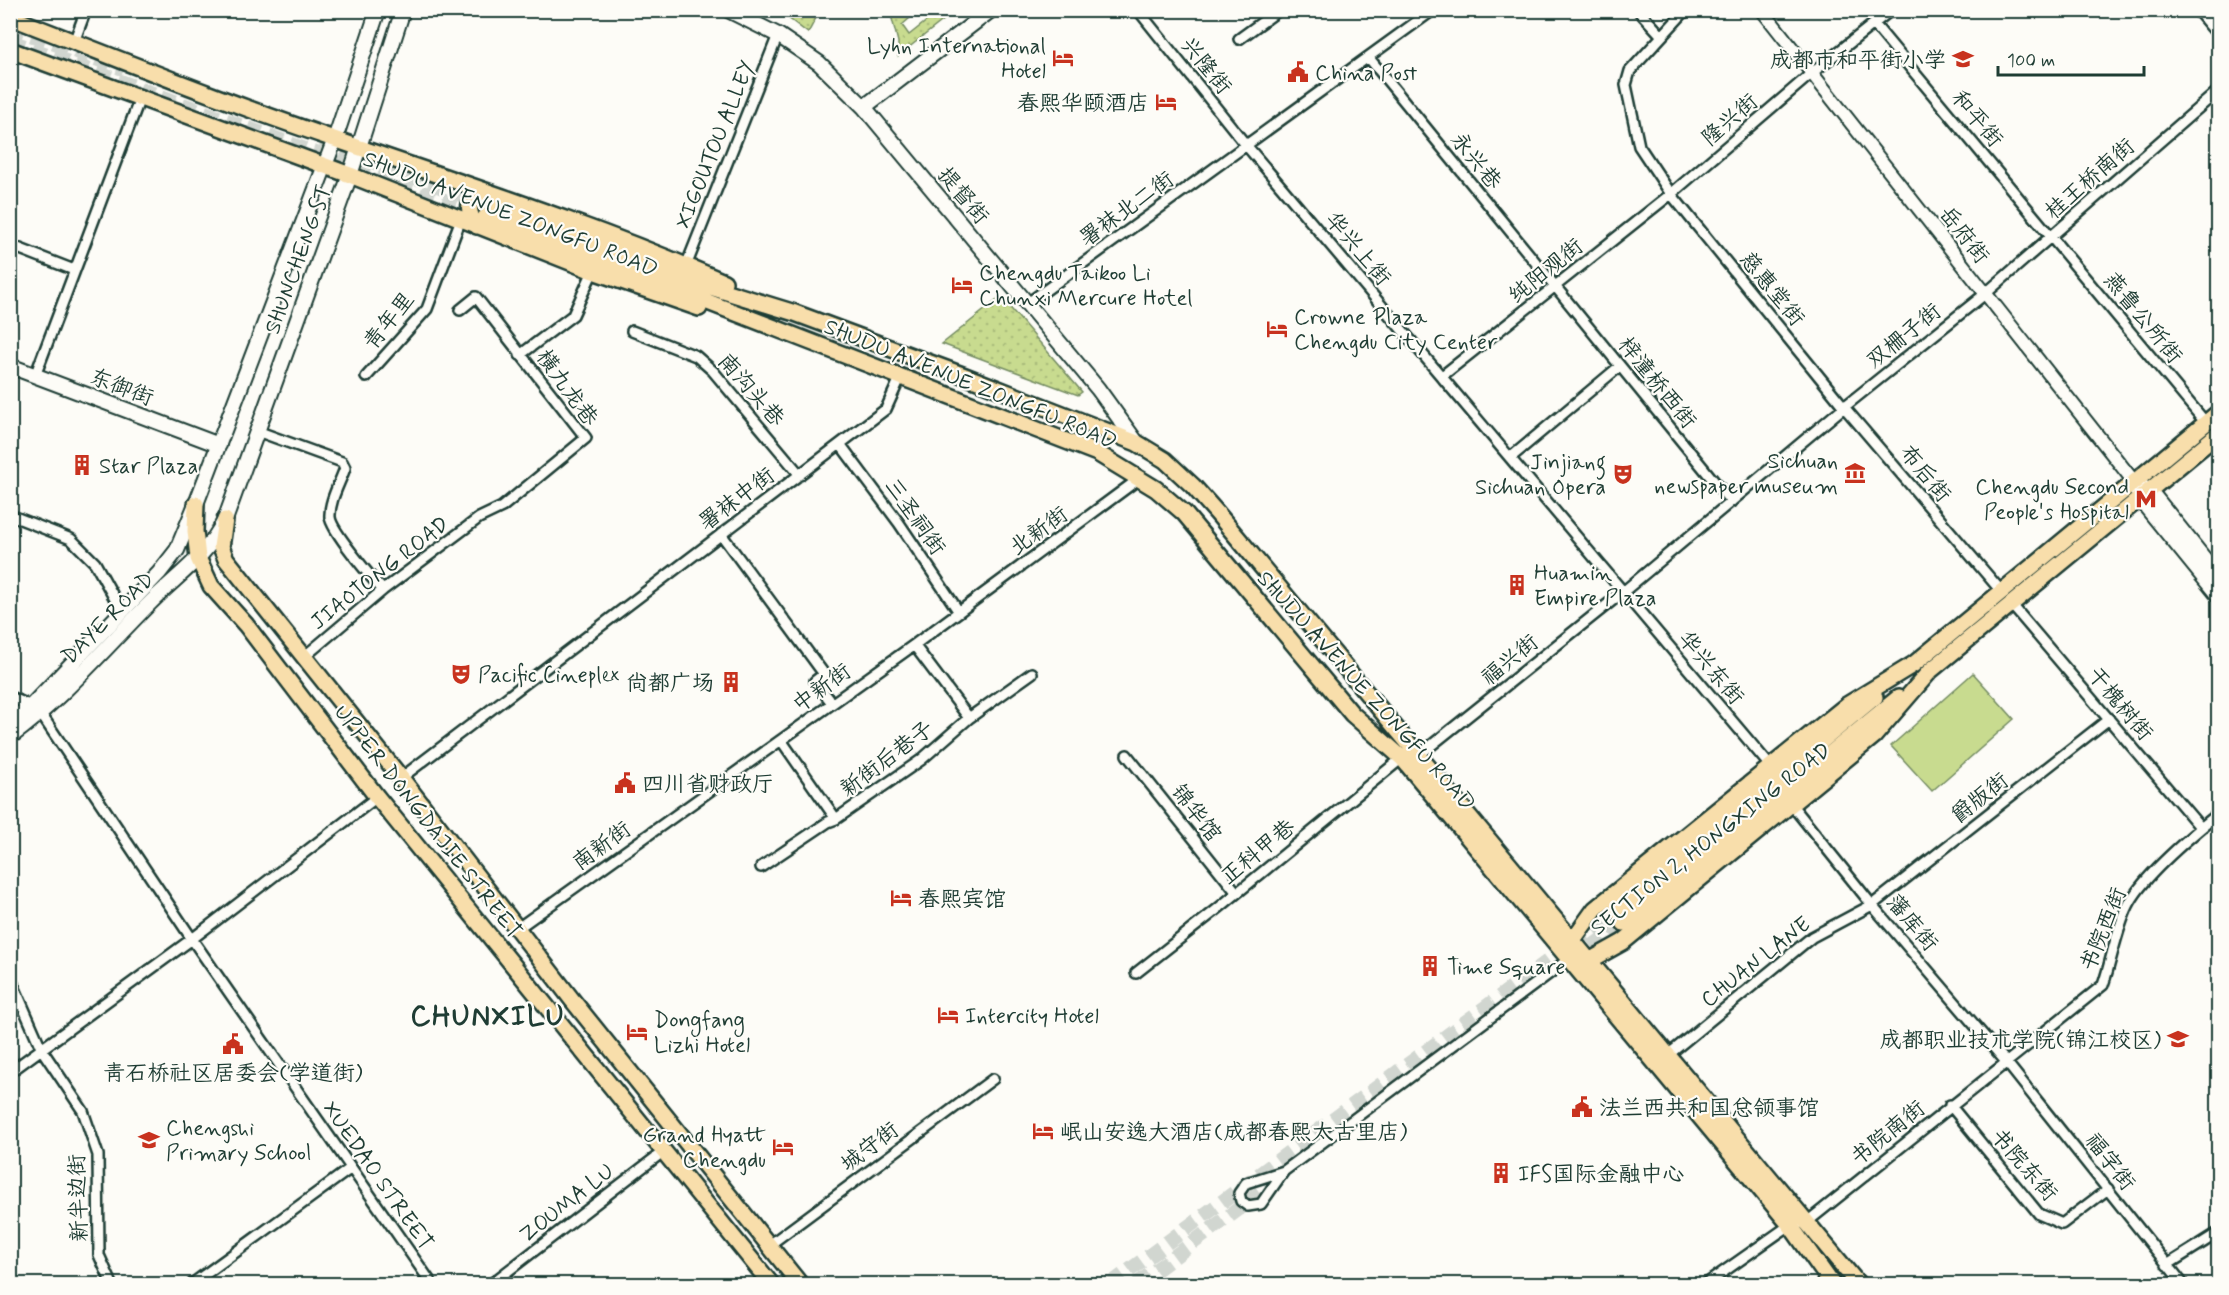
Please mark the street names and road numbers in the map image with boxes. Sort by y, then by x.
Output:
street label: 兴隆街 [1174,32,1237,101]
street label: XIGOUTOU ALLEY [669,57,762,233]
street label: 和平街 [1945,85,2008,154]
street label: 隆兴街 [1696,88,1764,153]
street label: 永兴巷 [1444,127,1507,196]
street label: 桂王桥南街 [2040,133,2141,226]
street label: SHUDU AVENUE ZONGFU ROAD [359,146,662,284]
street label: 提督街 [931,162,994,231]
street label: 署袜北二街 [1074,166,1180,253]
street label: SHUNCHENG ST [259,181,339,338]
street label: 岳府街 [1932,201,1995,270]
street label: 华兴上街 [1318,207,1396,292]
street label: 纯阳观街 [1503,233,1589,310]
street label: 慈惠堂街 [1733,246,1810,332]
street label: 燕鲁公所街 [2097,267,2188,370]
street label: 青年里 [358,287,421,356]
street label: 双栅子街 [1861,298,1947,375]
street label: SHUDU AVENUE ZONGFU ROAD [820,313,1121,457]
street label: 梓潼桥西街 [1611,332,1702,435]
street label: 横九龙巷 [529,344,604,432]
street label: 南沟头巷 [711,348,790,433]
street label: 东御街 [85,363,157,413]
street label: 布后街 [1893,440,1956,509]
street label: 署袜中街 [694,462,781,537]
street label: 三圣祠街 [878,473,951,561]
street label: 北新街 [1004,501,1074,562]
street label: JIAOTONG ROAD [305,511,455,637]
street label: DAYE ROAD [56,566,161,671]
street label: SHUDU AVENUE ZONGFU ROAD [1250,566,1481,817]
street label: 华兴东街 [1671,626,1749,711]
street label: 福兴街 [1476,629,1545,692]
street label: 中新街 [787,658,857,719]
street label: 干槐树街 [2080,662,2158,747]
street label: UPPER DONGDAJIE STREET [327,699,528,945]
street label: 新街后巷子 [835,715,940,804]
street label: SECTION 2, HONGXING ROAD [1585,737,1837,942]
street label: 爵版街 [1946,767,2015,830]
street label: 锦华馆 [1164,779,1227,848]
street label: 正科甲巷 [1215,814,1301,891]
street label: 南新街 [567,816,637,877]
street label: 书院西街 [2074,884,2133,976]
street label: 藩库街 [1880,889,1943,958]
street label: CHUAN LANE [1696,911,1817,1014]
street label: 书院南街 [1845,1095,1931,1172]
street label: XUEDAO STREET [316,1096,439,1256]
street label: 城守街 [835,1117,905,1179]
street label: 书院东街 [1984,1123,2063,1208]
street label: 福字街 [2078,1128,2141,1197]
street label: 新半边街 [63,1153,95,1242]
street label: ZOUMA LU [514,1158,620,1249]

